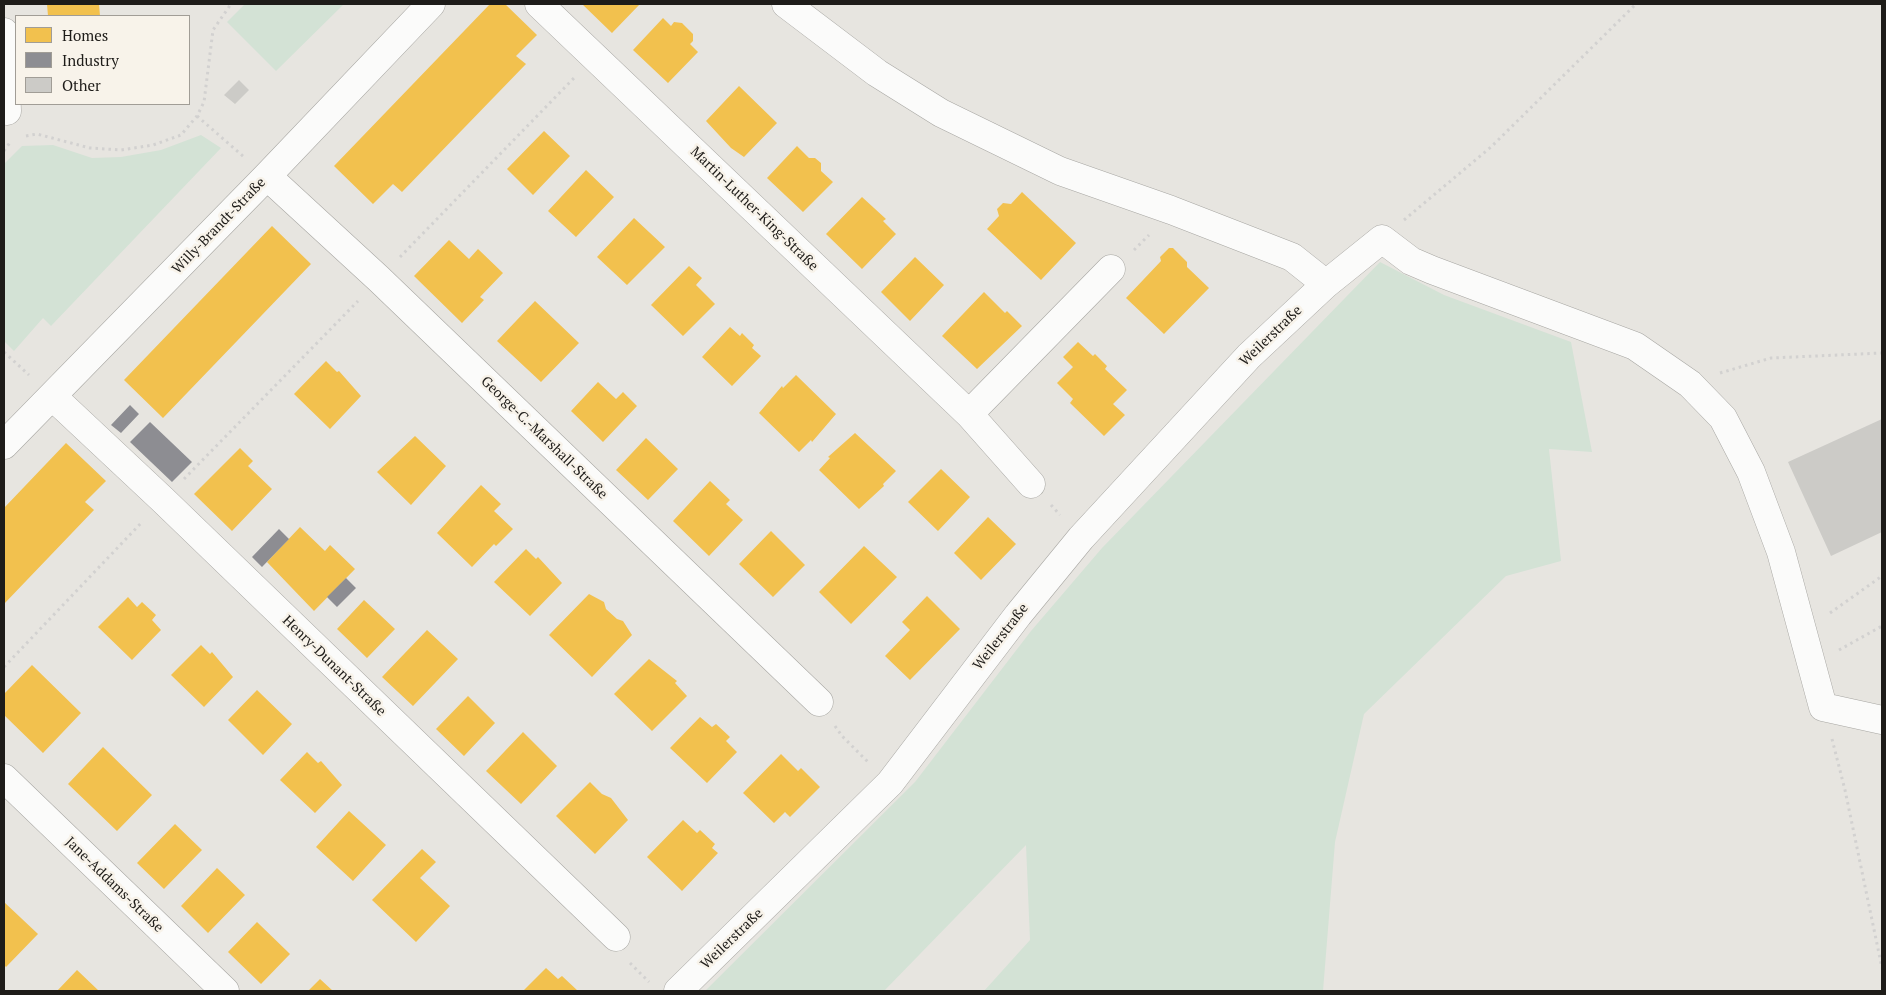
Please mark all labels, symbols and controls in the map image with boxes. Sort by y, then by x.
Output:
legend [15,15,190,105]
text: Homes [62,25,108,45]
text: Industry [62,50,119,70]
text: Other [62,75,101,95]
street label: Martin-Luther-King-Straße [687,143,821,275]
street label: Willy-Brandt-Straße [169,174,269,278]
street label: Weilerstraße [1236,302,1306,370]
street label: George-C.-Marshall-Straße [477,373,611,503]
street label: Weilerstraße [970,600,1032,674]
street label: Henry-Dunant-Straße [279,612,389,720]
street label: Jane-Addams-Straße [61,834,167,936]
street label: Weilerstraße [697,905,767,973]

